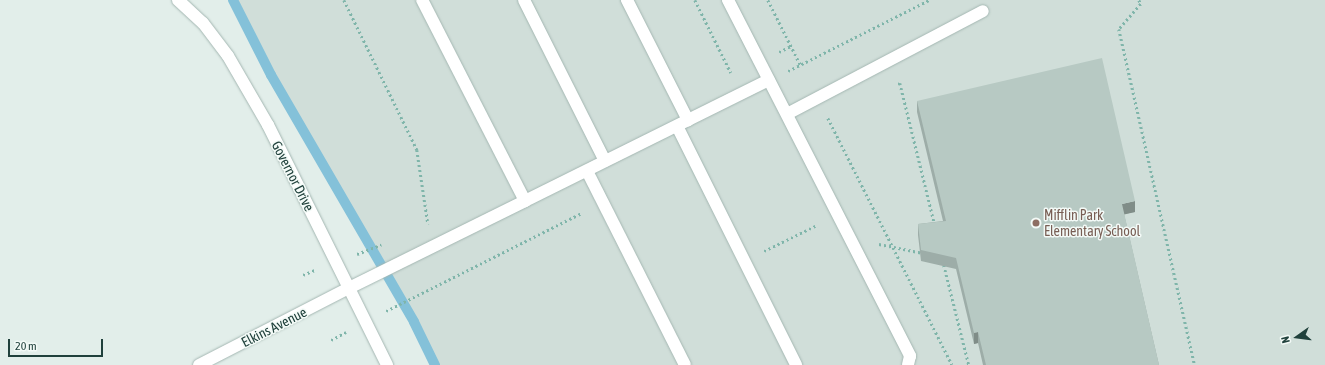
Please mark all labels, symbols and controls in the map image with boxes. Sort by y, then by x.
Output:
street label: Governor Drive [268,138,318,214]
place label: Mifflin Park Elementary School [1044,207,1140,240]
marker: Mifflin Park Elementary School [1031,218,1041,228]
street label: Elkins Avenue [239,303,309,351]
north arrow [1277,317,1317,357]
scale bar [10,331,105,357]
text: N [1279,335,1292,345]
text: 20 m [15,339,37,353]

